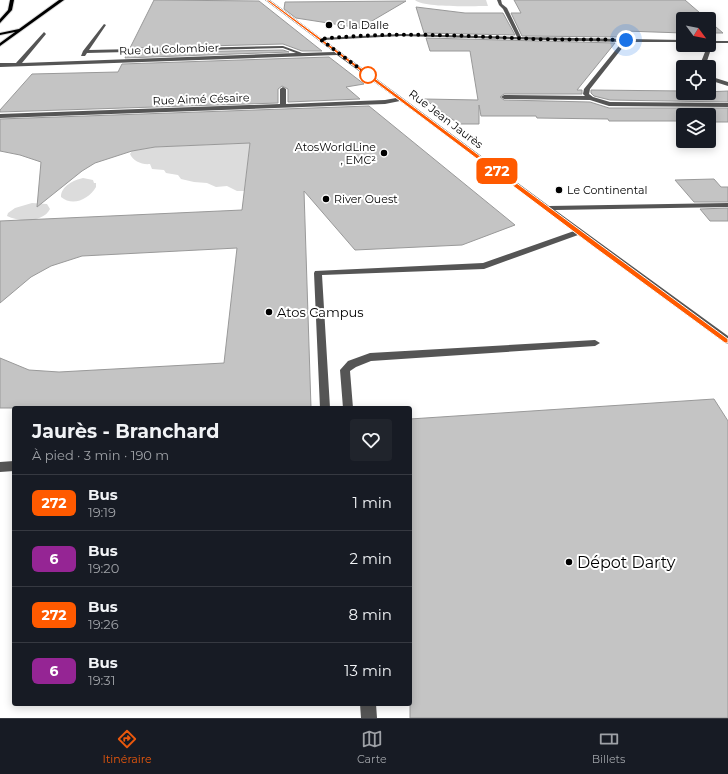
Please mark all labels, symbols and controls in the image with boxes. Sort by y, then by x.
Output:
north arrow [676,12,716,52]
map controls [676,12,716,148]
place label: G la Dalle [337,18,389,32]
marker: G la Dalle [324,20,334,30]
your location [616,30,636,50]
street label: Rue du Colombier [119,40,219,58]
button: locate [676,60,716,100]
unlabelled marker [359,66,377,84]
street label: Rue Jean Jaurès [406,87,486,152]
street label: Rue Aimé Césaire [152,90,250,108]
button: layers [676,108,716,148]
place label: AtosWorldLine , EMC² [295,140,376,167]
marker: AtosWorldLine , EMC² [379,148,389,158]
line badge: 272 [474,158,520,184]
text: 272 [484,162,510,180]
place label: Le Continental [567,183,647,197]
marker: Le Continental [554,185,564,195]
place label: River Ouest [334,192,398,206]
marker: River Ouest [321,194,331,204]
place label: Atos Campus [277,304,364,320]
marker: Atos Campus [264,307,274,317]
button: heart [350,419,392,461]
text: Jaurès - Branchard [32,420,219,443]
text: À pied · 3 min · 190 m [32,447,169,463]
text: Bus [88,485,118,504]
text: 1 min [353,493,392,512]
text: 272 [41,494,67,512]
text: 19:19 [88,504,116,520]
text: Bus [88,541,118,560]
text: 2 min [349,549,392,568]
text: 6 [50,550,58,568]
place label: Dépot Darty [577,553,676,572]
marker: Dépot Darty [564,557,574,567]
text: 19:20 [88,560,119,576]
text: Bus [88,597,118,616]
text: 8 min [348,605,392,624]
text: 272 [41,606,67,624]
text: 19:26 [88,616,119,632]
text: Bus [88,653,118,672]
text: 13 min [344,661,392,680]
text: 6 [50,662,58,680]
text: 19:31 [88,672,115,688]
tab: Itinéraire [103,728,152,766]
tab: Carte [357,728,387,766]
tab: Billets [592,728,625,766]

